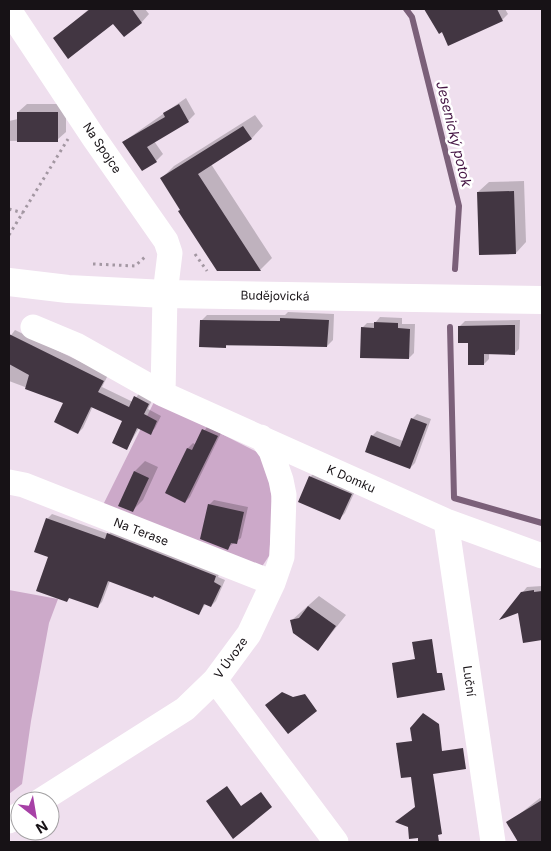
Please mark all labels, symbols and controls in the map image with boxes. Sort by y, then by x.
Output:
water label: Jesenický potok [433,79,476,189]
street label: Na Spojce [80,119,125,176]
street label: Budějovická [240,287,310,304]
street label: K Domku [325,461,378,496]
street label: Na Terase [112,514,171,549]
street label: V Úvoze [211,634,251,681]
street label: Luční [460,665,479,697]
north arrow [10,791,60,841]
text: N [33,818,51,838]

